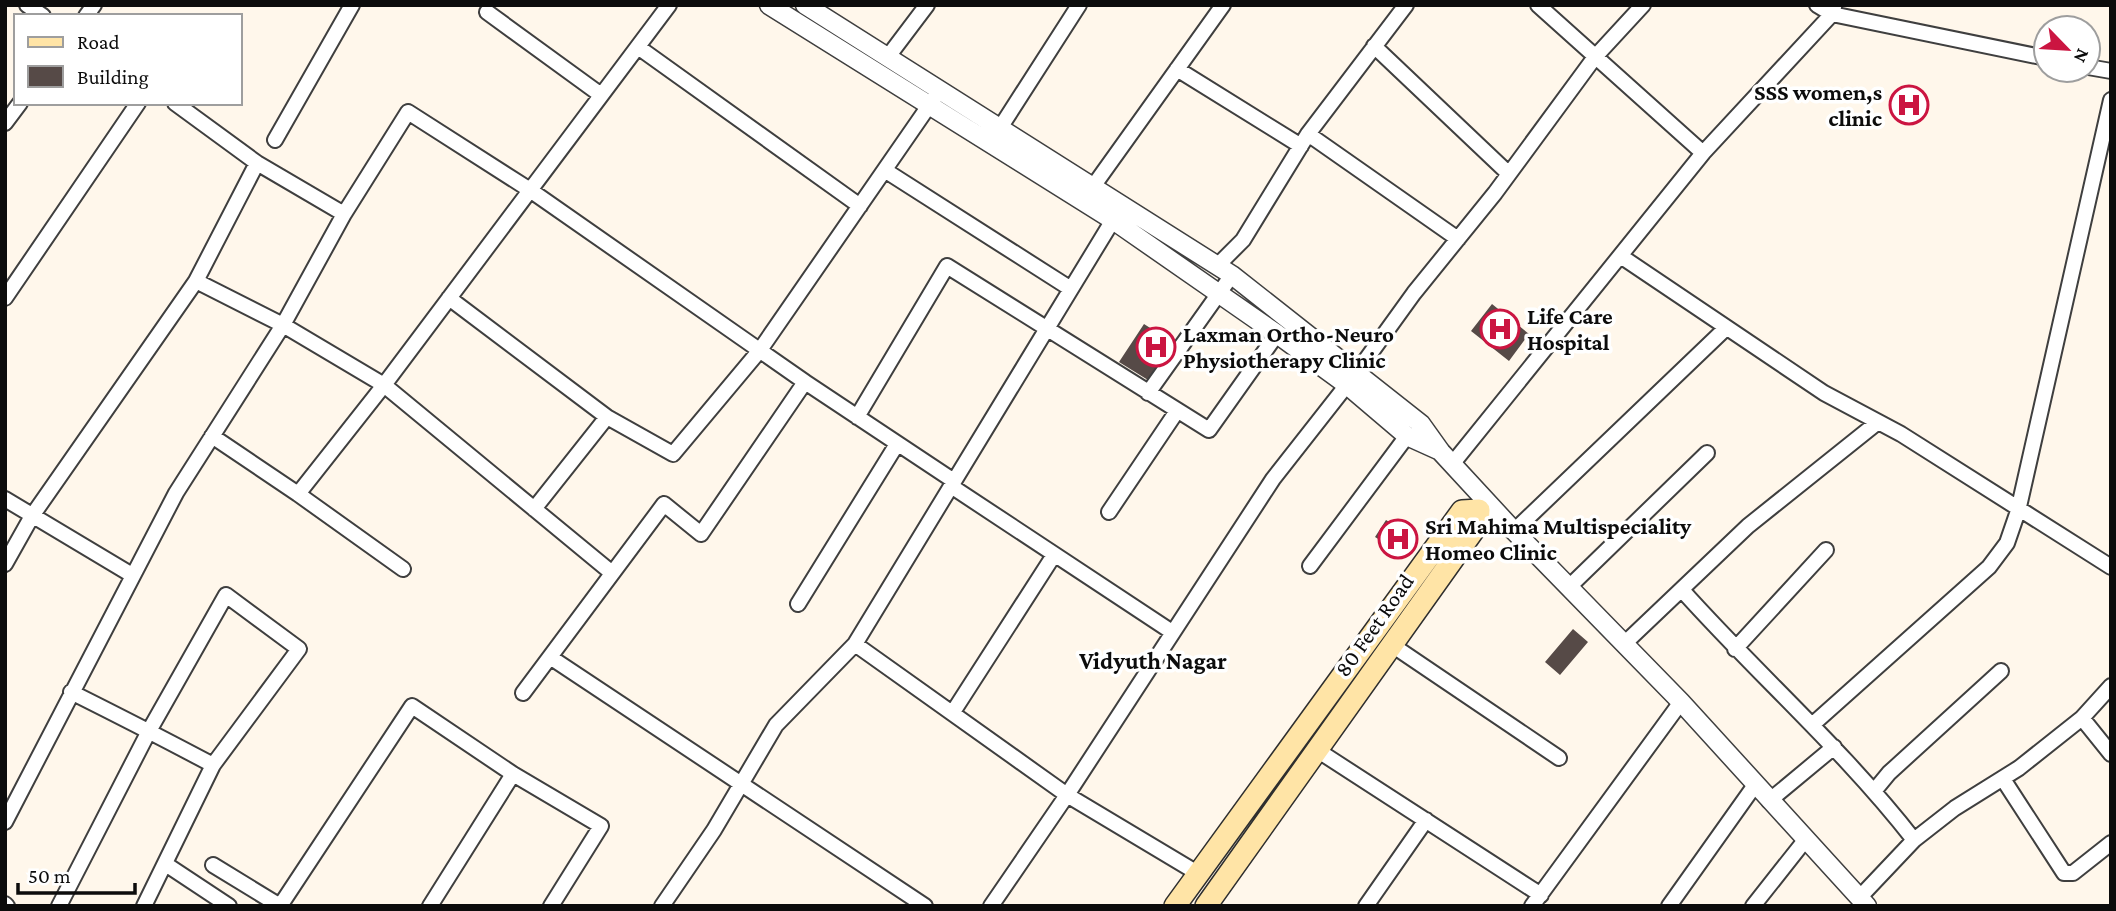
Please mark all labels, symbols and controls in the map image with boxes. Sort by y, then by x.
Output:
legend [14,14,242,105]
north arrow [2032,14,2102,84]
text: Road [77,30,120,54]
text: N [2070,46,2094,66]
text: Building [77,65,149,89]
place label: SSS women,s clinic [1754,79,1883,131]
hospital icon: SSS women,s clinic [1888,84,1930,126]
place label: Life Care Hospital [1527,303,1613,355]
hospital icon: Life Care Hospital [1479,308,1521,350]
place label: Laxman Ortho-Neuro Physiotherapy Clinic [1183,321,1394,373]
hospital icon: Laxman Ortho-Neuro Physiotherapy Clinic [1135,326,1177,368]
place label: Sri Mahima Multispeciality Homeo Clinic [1425,513,1692,565]
hospital icon: Sri Mahima Multispeciality Homeo Clinic [1377,518,1419,560]
street label: 80 Feet Road [1329,569,1419,681]
district label: Vidyuth Nagar [1078,647,1227,674]
scale bar [18,852,135,896]
text: 50 m [28,864,71,888]

